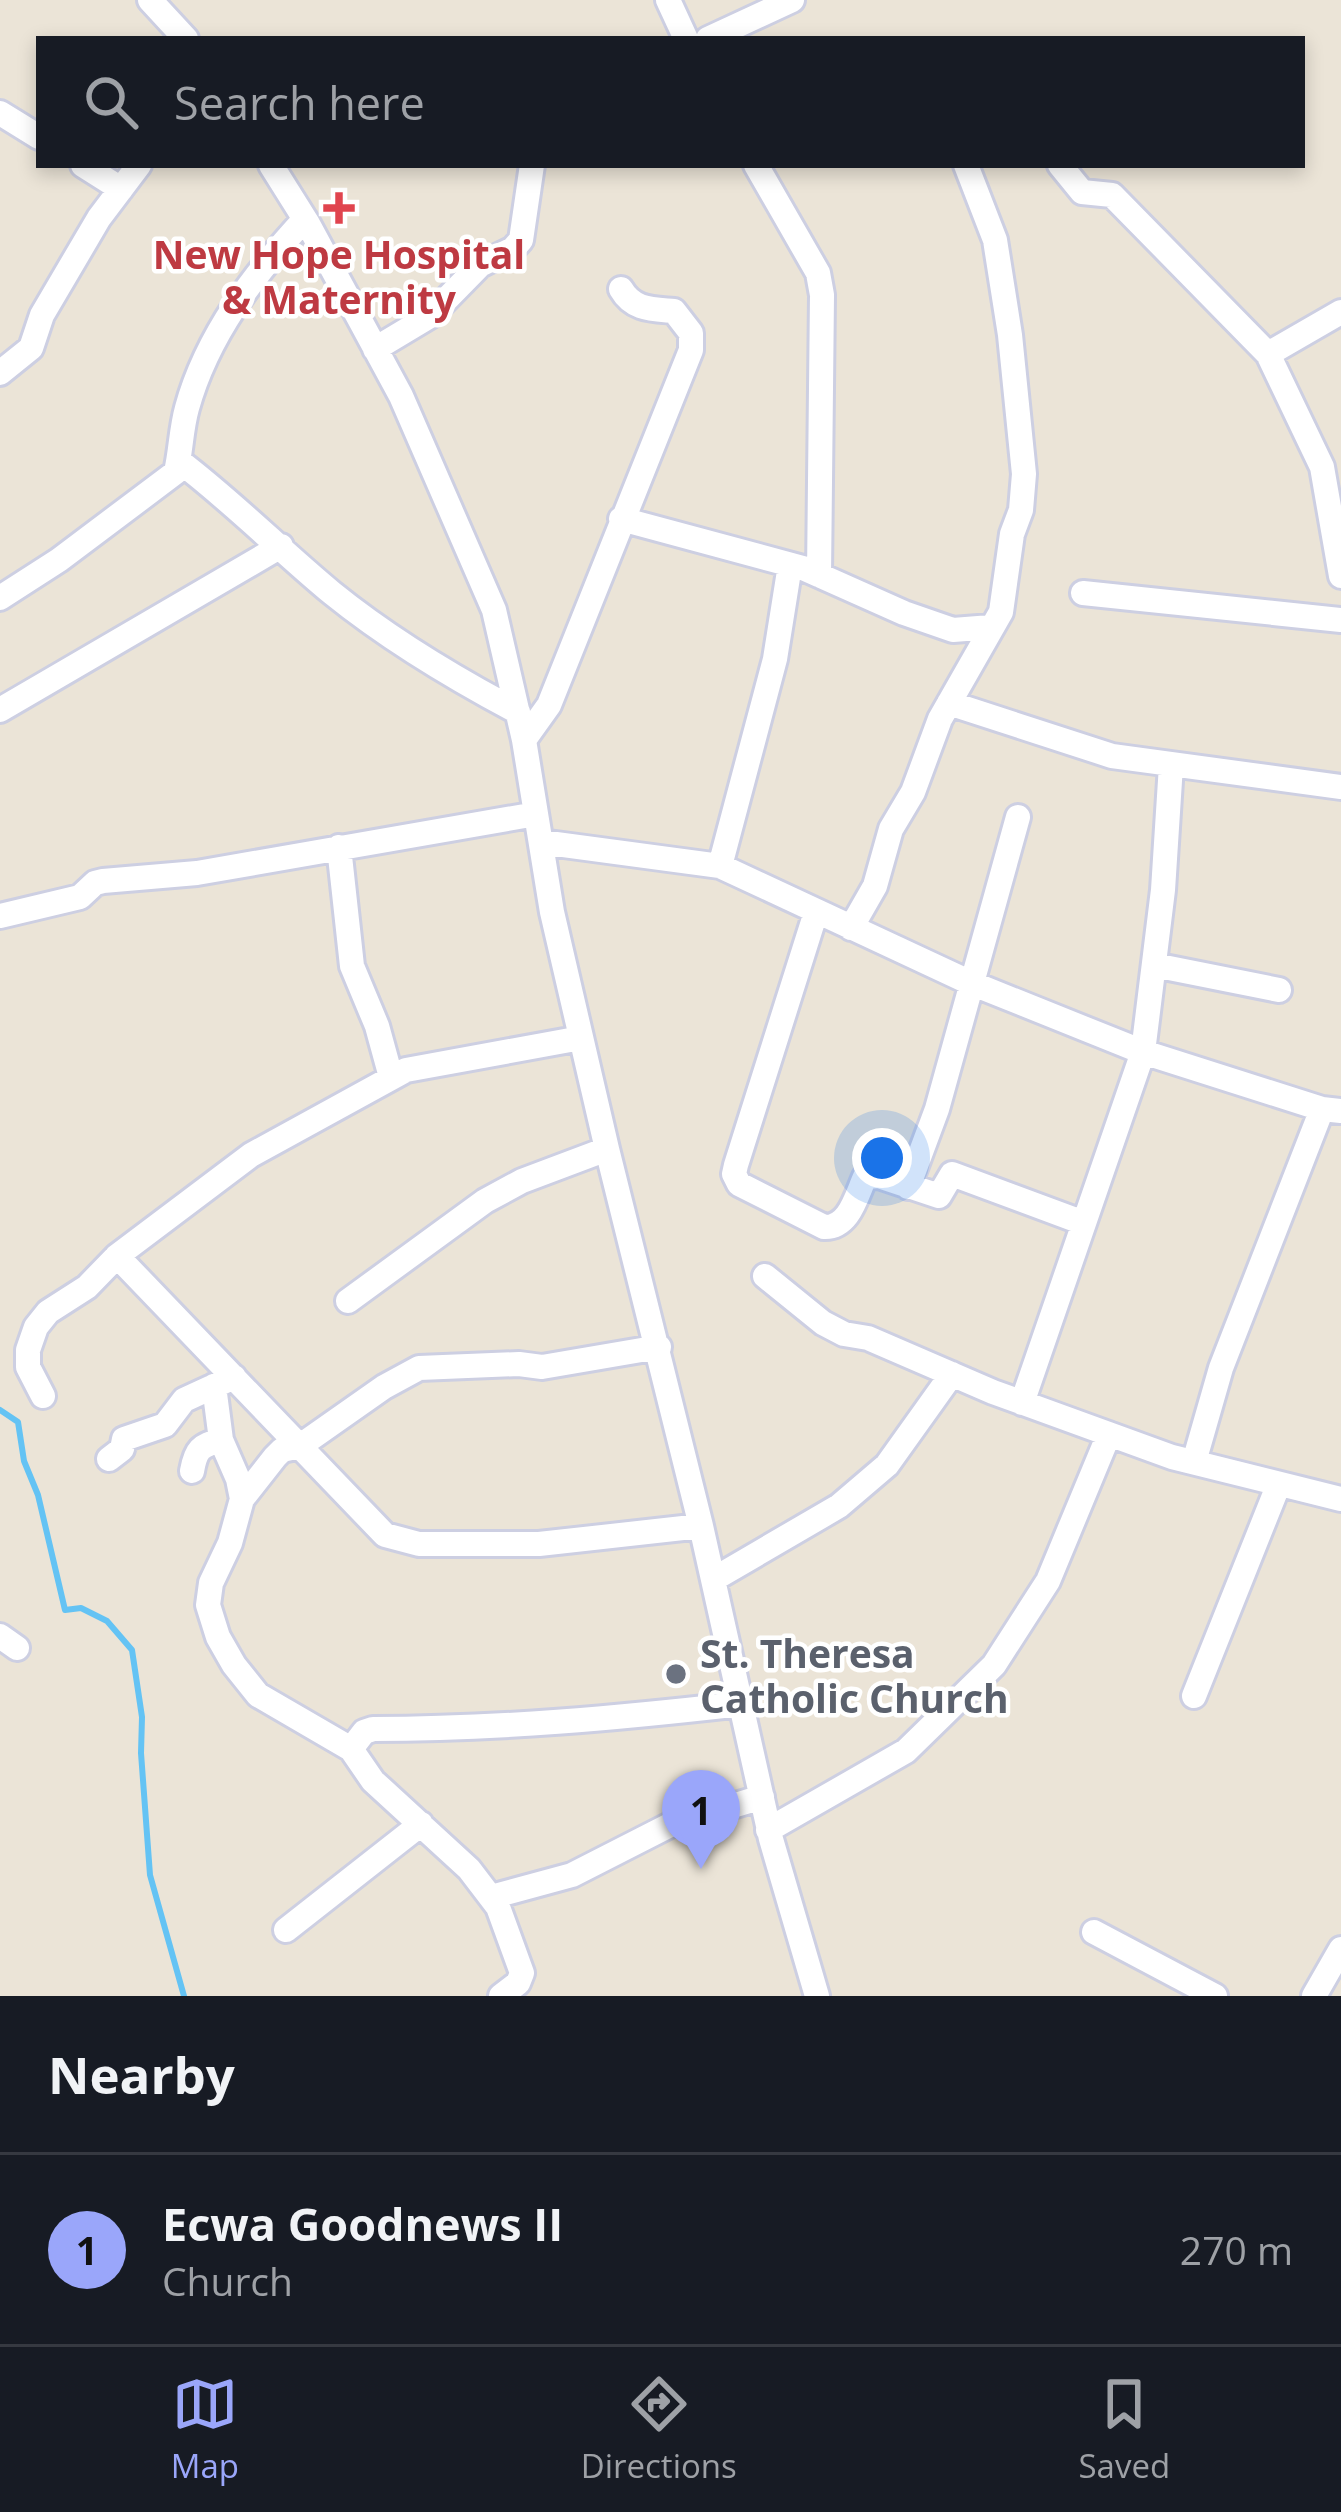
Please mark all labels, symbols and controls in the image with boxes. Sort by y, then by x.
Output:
search box [36,36,1305,168]
icon: search [78,69,144,135]
text: Search here [174,72,425,133]
marker: New Hope Hospital & Maternity [323,192,355,224]
place label: New Hope Hospital & Maternity [153,227,525,325]
your location [852,1128,912,1188]
place label: St. Theresa Catholic Church [700,1626,1009,1724]
marker: St. Theresa Catholic Church [663,1661,689,1687]
pin: 1 [662,1770,740,1869]
text: Nearby [48,2039,235,2109]
text: Ecwa Goodnews II [162,2193,563,2254]
text: 1 [76,2223,98,2276]
text: 270 m [1180,2223,1293,2276]
text: Church [162,2254,293,2307]
tab: Map [171,2371,239,2488]
tab: Directions [581,2371,737,2488]
tab: Saved [1078,2371,1170,2488]

